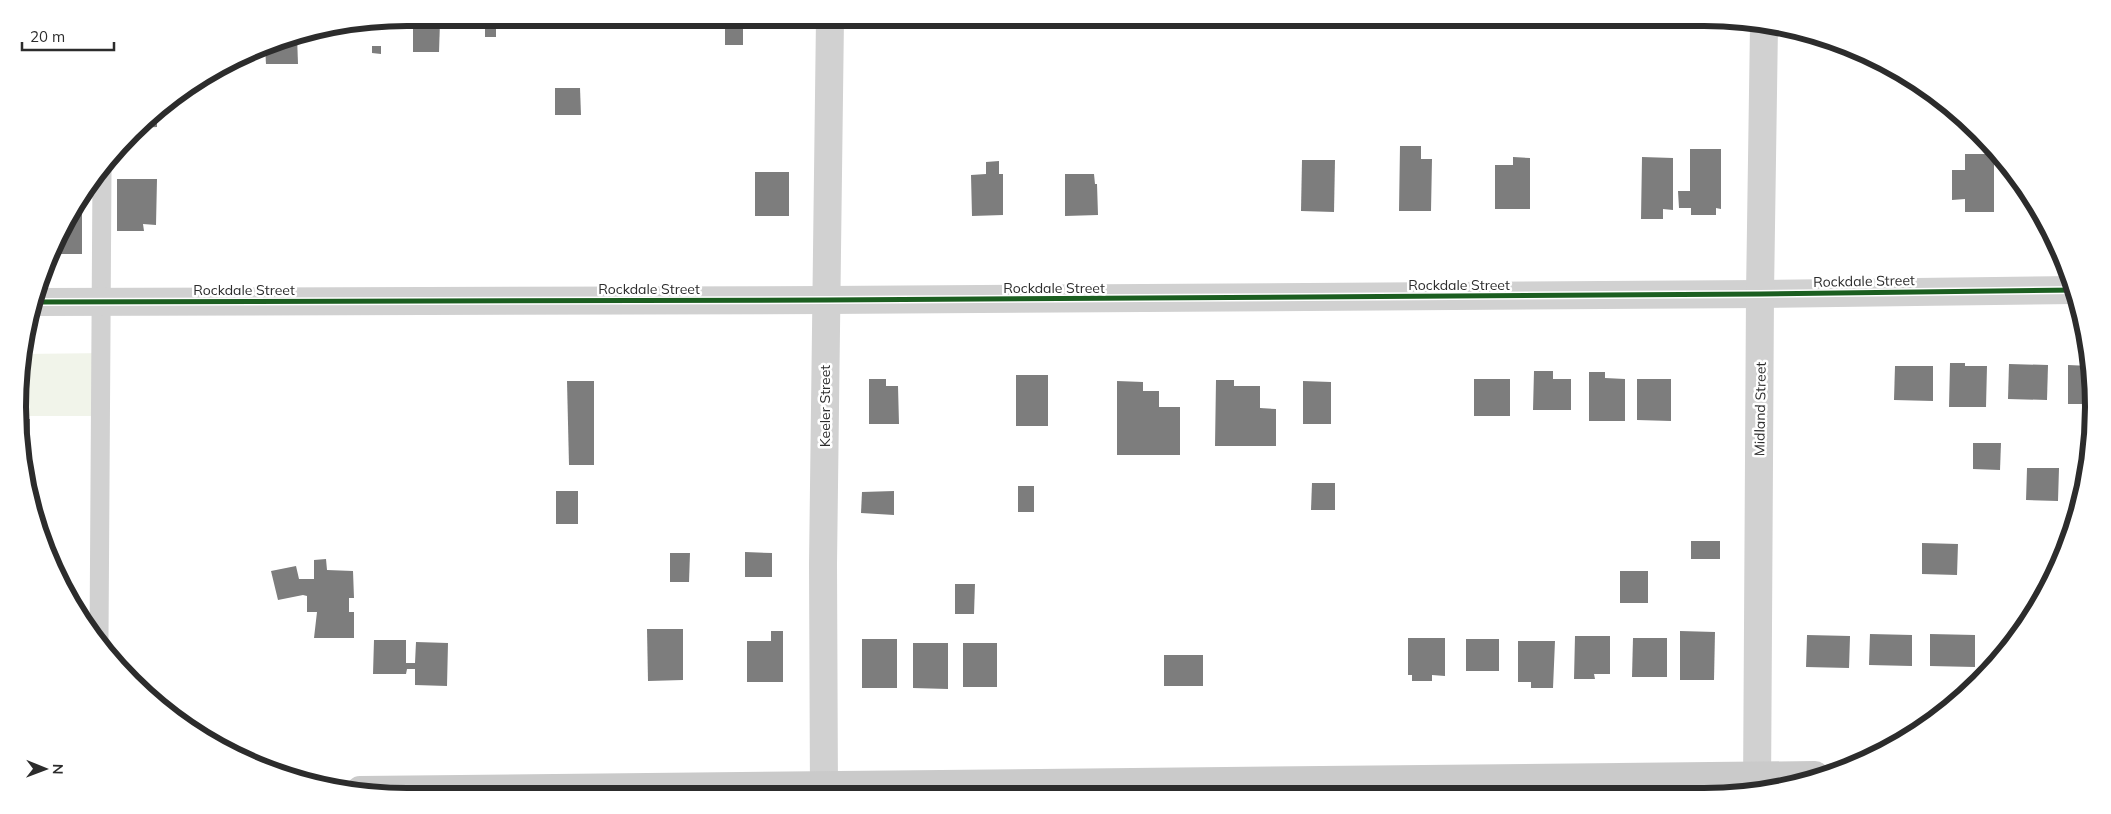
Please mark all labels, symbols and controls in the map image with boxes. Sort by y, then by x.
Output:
scale bar [22,20,115,52]
text: 20 m [30,27,65,46]
street label: Rockdale Street [1813,271,1915,291]
street label: Rockdale Street [1408,276,1510,294]
street label: Rockdale Street [1003,279,1105,297]
street label: Rockdale Street [598,280,700,298]
street label: Rockdale Street [193,281,295,299]
street label: Midland Street [1750,362,1770,456]
street label: Keeler Street [816,365,834,447]
north arrow [20,744,70,794]
text: N [49,764,67,775]

